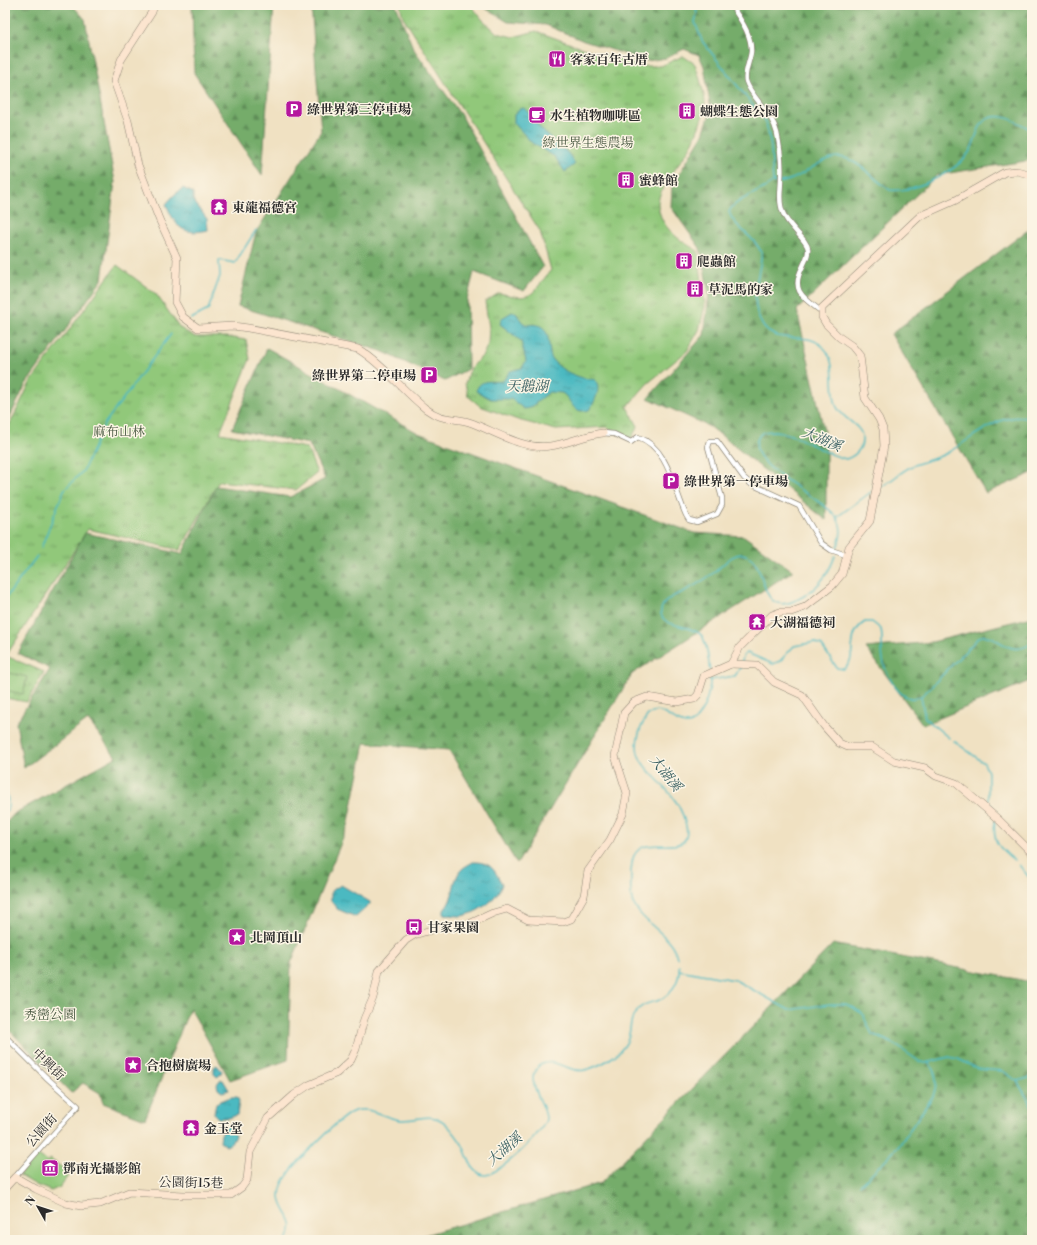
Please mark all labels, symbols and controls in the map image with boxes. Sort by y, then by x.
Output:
restaurant icon: 客家百年古厝 [547,49,567,69]
place label: 客家百年古厝 [570,52,648,68]
parking icon: 綠世界第三停車場 [284,99,304,119]
building icon: 蝴蝶生態公園 [677,101,697,121]
place label: 綠世界第三停車場 [307,102,411,118]
place label: 蝴蝶生態公園 [700,104,778,120]
cafe icon: 水生植物咖啡區 [527,105,547,125]
place label: 水生植物咖啡區 [550,108,641,124]
park label: 綠世界生態農場 [542,135,634,151]
building icon: 蜜蜂館 [616,170,636,190]
place label: 蜜蜂館 [639,173,678,189]
temple icon: 東龍福德宮 [209,197,229,217]
place label: 東龍福德宮 [232,200,297,216]
building icon: 爬蟲館 [674,251,694,271]
place label: 爬蟲館 [697,254,736,270]
building icon: 草泥馬的家 [685,279,705,299]
place label: 草泥馬的家 [708,282,773,298]
parking icon: 綠世界第二停車場 [419,365,439,385]
place label: 綠世界第二停車場 [312,368,416,384]
water label: 天鵝湖 [506,378,551,396]
park label: 麻布山林 [93,424,145,440]
water label: 大湖溪 [799,424,846,457]
parking icon: 綠世界第一停車場 [661,471,681,491]
place label: 綠世界第一停車場 [684,474,788,490]
temple icon: 大湖福德祠 [747,612,767,632]
place label: 大湖福德祠 [770,615,835,631]
water label: 大湖溪 [645,752,687,797]
bus stop icon: 甘家果園 [404,917,424,937]
place label: 甘家果園 [427,920,479,936]
place icon: 北岡頂山 [227,927,247,947]
place label: 北岡頂山 [250,930,302,946]
park label: 秀巒公園 [24,1007,76,1023]
street label: 中興街 [29,1045,68,1084]
place icon: 合抱樹廣場 [123,1055,143,1075]
place label: 合抱樹廣場 [146,1058,211,1074]
street label: 公園街 [23,1111,61,1151]
temple icon: 金玉堂 [181,1118,201,1138]
place label: 金玉堂 [204,1121,243,1137]
water label: 大湖溪 [483,1128,528,1170]
museum icon: 鄧南光攝影館 [40,1158,60,1178]
place label: 鄧南光攝影館 [63,1161,141,1177]
street label: 公園街15巷 [158,1174,224,1192]
north arrow [18,1187,58,1227]
text: N [23,1193,39,1209]

